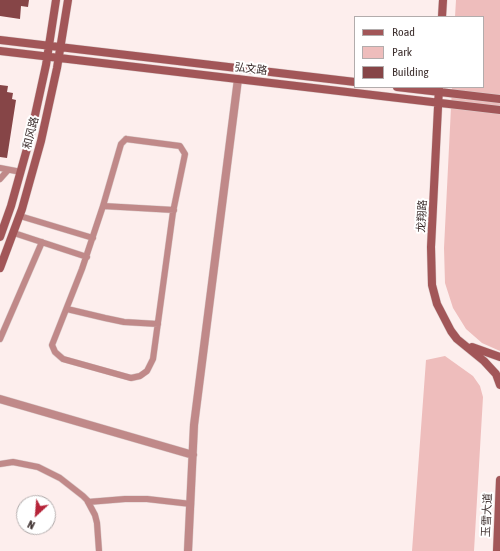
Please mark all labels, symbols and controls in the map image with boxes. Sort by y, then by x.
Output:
legend [354,16,484,88]
text: Road [392,25,415,39]
text: Park [392,45,412,59]
street label: 弘文路 [234,60,268,78]
text: Building [392,65,429,79]
street label: 和风路 [21,115,41,151]
street label: 龙翔路 [415,199,429,233]
street label: 玉雪大道 [479,493,495,537]
north arrow [16,495,56,535]
text: N [26,518,37,532]

